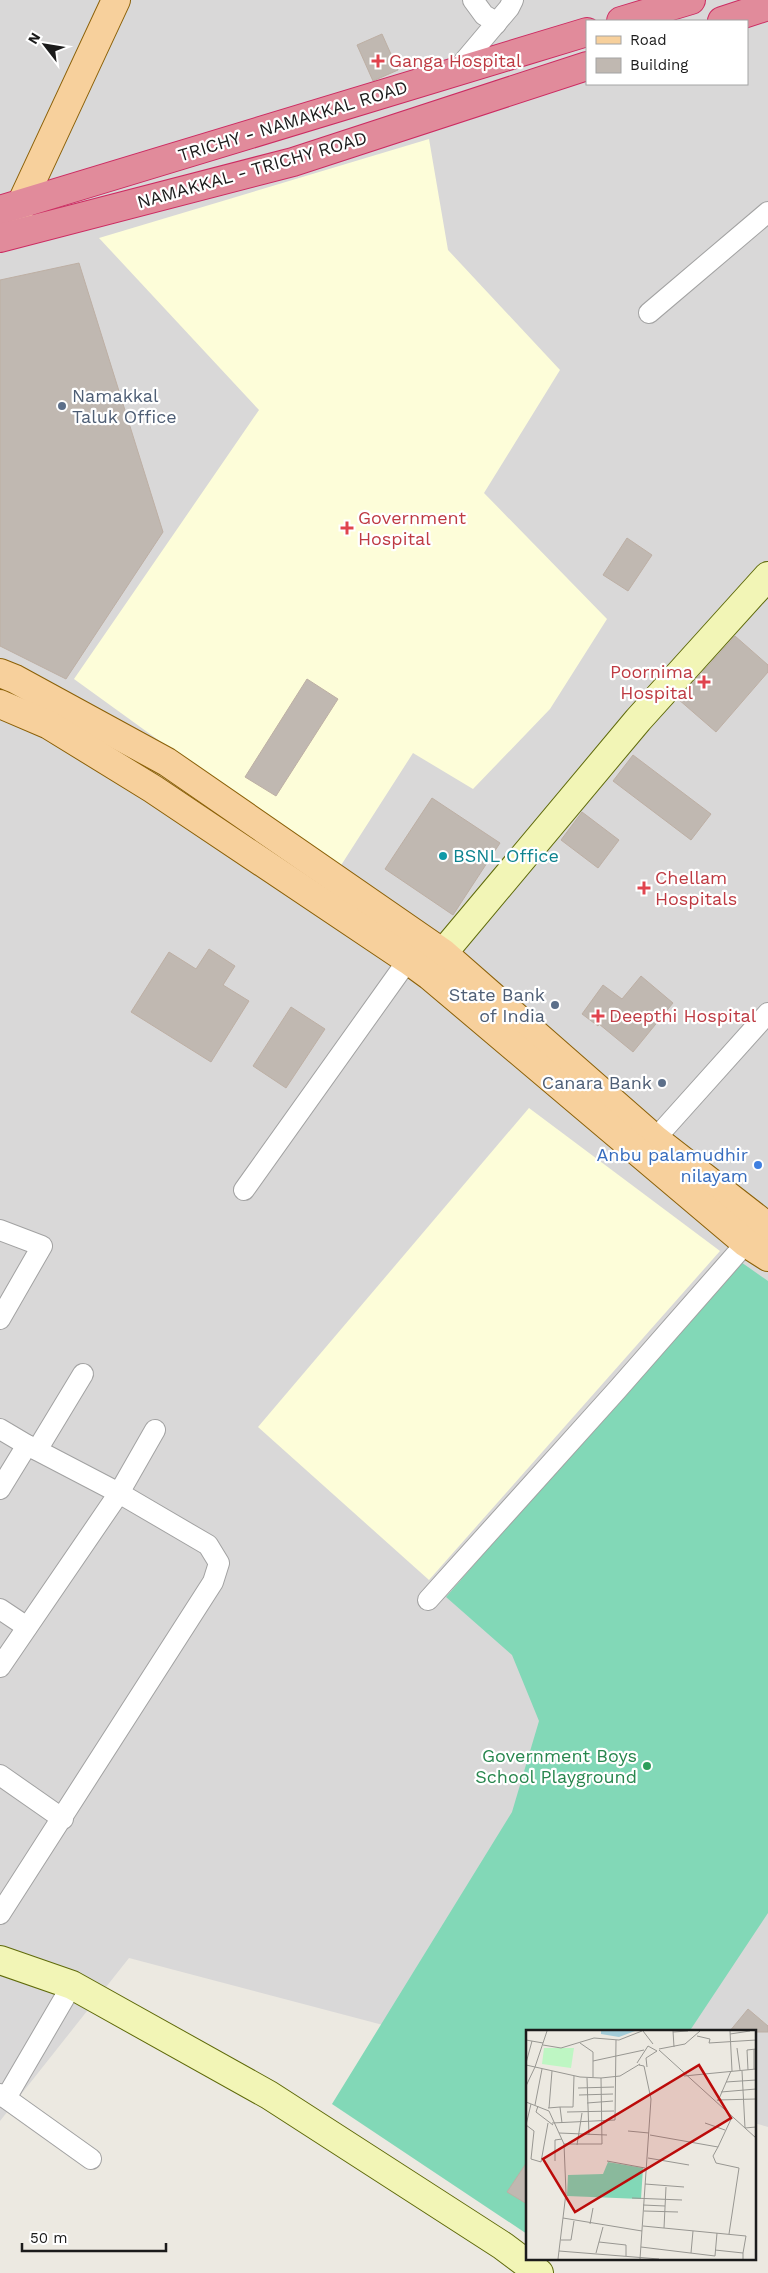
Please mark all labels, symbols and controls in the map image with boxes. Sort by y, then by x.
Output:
north arrow [20,20,70,70]
legend [586,20,748,85]
text: N [24,30,43,47]
text: Road [630,31,667,49]
place label: Ganga Hospital [389,50,522,71]
marker: Ganga Hospital [371,54,385,68]
text: Building [630,56,688,74]
street label: TRICHY - NAMAKKAL ROAD [176,76,410,165]
street label: NAMAKKAL - TRICHY ROAD [134,127,369,212]
place label: Namakkal Taluk Office [72,385,177,427]
marker: Namakkal Taluk Office [56,400,68,412]
place label: Government Hospital [358,507,467,549]
marker: Government Hospital [340,521,354,535]
place label: Poornima Hospital [610,661,693,703]
marker: Poornima Hospital [697,675,711,689]
place label: BSNL Office [453,845,559,866]
marker: BSNL Office [437,850,449,862]
place label: Chellam Hospitals [655,867,737,909]
marker: Chellam Hospitals [637,881,651,895]
place label: State Bank of India [449,984,545,1026]
marker: State Bank of India [549,999,561,1011]
place label: Deepthi Hospital [609,1005,757,1026]
marker: Deepthi Hospital [591,1009,605,1023]
place label: Canara Bank [542,1072,652,1093]
marker: Canara Bank [656,1077,668,1089]
place label: Anbu palamudhir nilayam [596,1144,748,1186]
marker: Anbu palamudhir nilayam [752,1159,764,1171]
place label: Government Boys School Playground [475,1745,637,1787]
marker: Government Boys School Playground [641,1760,653,1772]
inset map [526,2030,756,2260]
scale bar [22,2220,166,2252]
text: 50 m [30,2229,67,2247]

